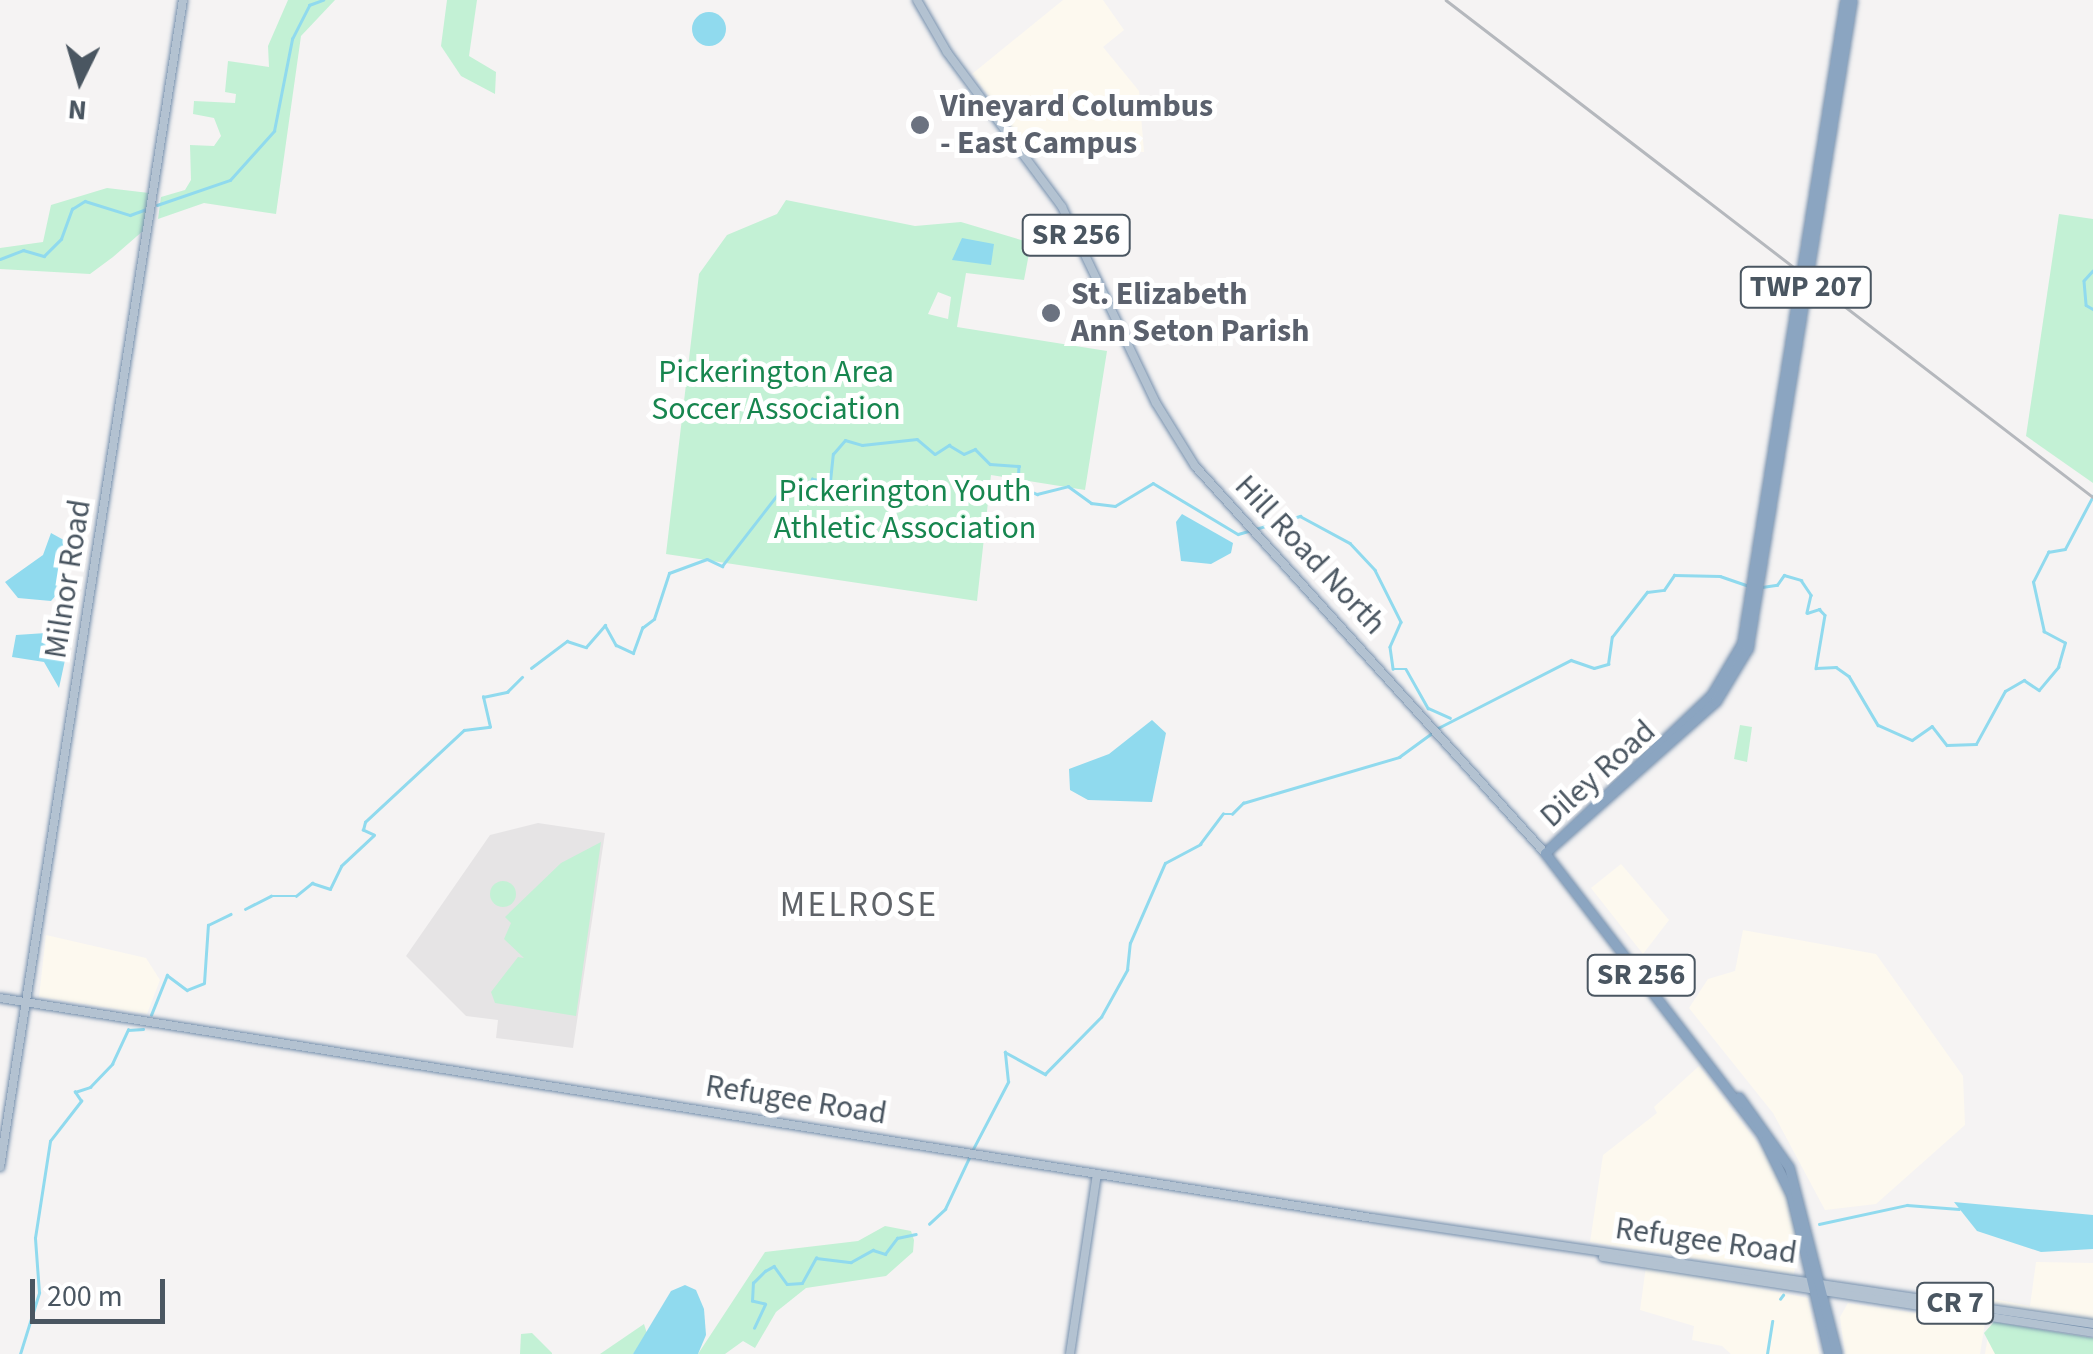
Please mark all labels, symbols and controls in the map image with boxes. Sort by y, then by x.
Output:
north arrow [30,30,130,130]
place label: Vineyard Columbus - East Campus [940,88,1213,163]
text: N [66,89,88,131]
marker: Vineyard Columbus - East Campus [909,114,931,136]
road number: SR 256 [1021,210,1131,260]
road number: TWP 207 [1738,262,1874,312]
place label: St. Elizabeth Ann Seton Parish [1071,276,1309,351]
marker: St. Elizabeth Ann Seton Parish [1040,302,1062,324]
park label: Pickerington Area Soccer Association [651,354,901,429]
street label: Hill Road North [1226,467,1394,643]
park label: Pickerington Youth Athletic Association [774,473,1036,548]
street label: Milnor Road [36,497,100,661]
street label: Diley Road [1532,712,1664,836]
district label: MELROSE [780,884,938,926]
road number: SR 256 [1586,950,1696,1000]
street label: Refugee Road [703,1067,889,1133]
street label: Refugee Road [1613,1209,1799,1273]
scale bar [35,1259,170,1321]
text: 200 m [47,1275,123,1318]
road number: CR 7 [1915,1278,1995,1328]

